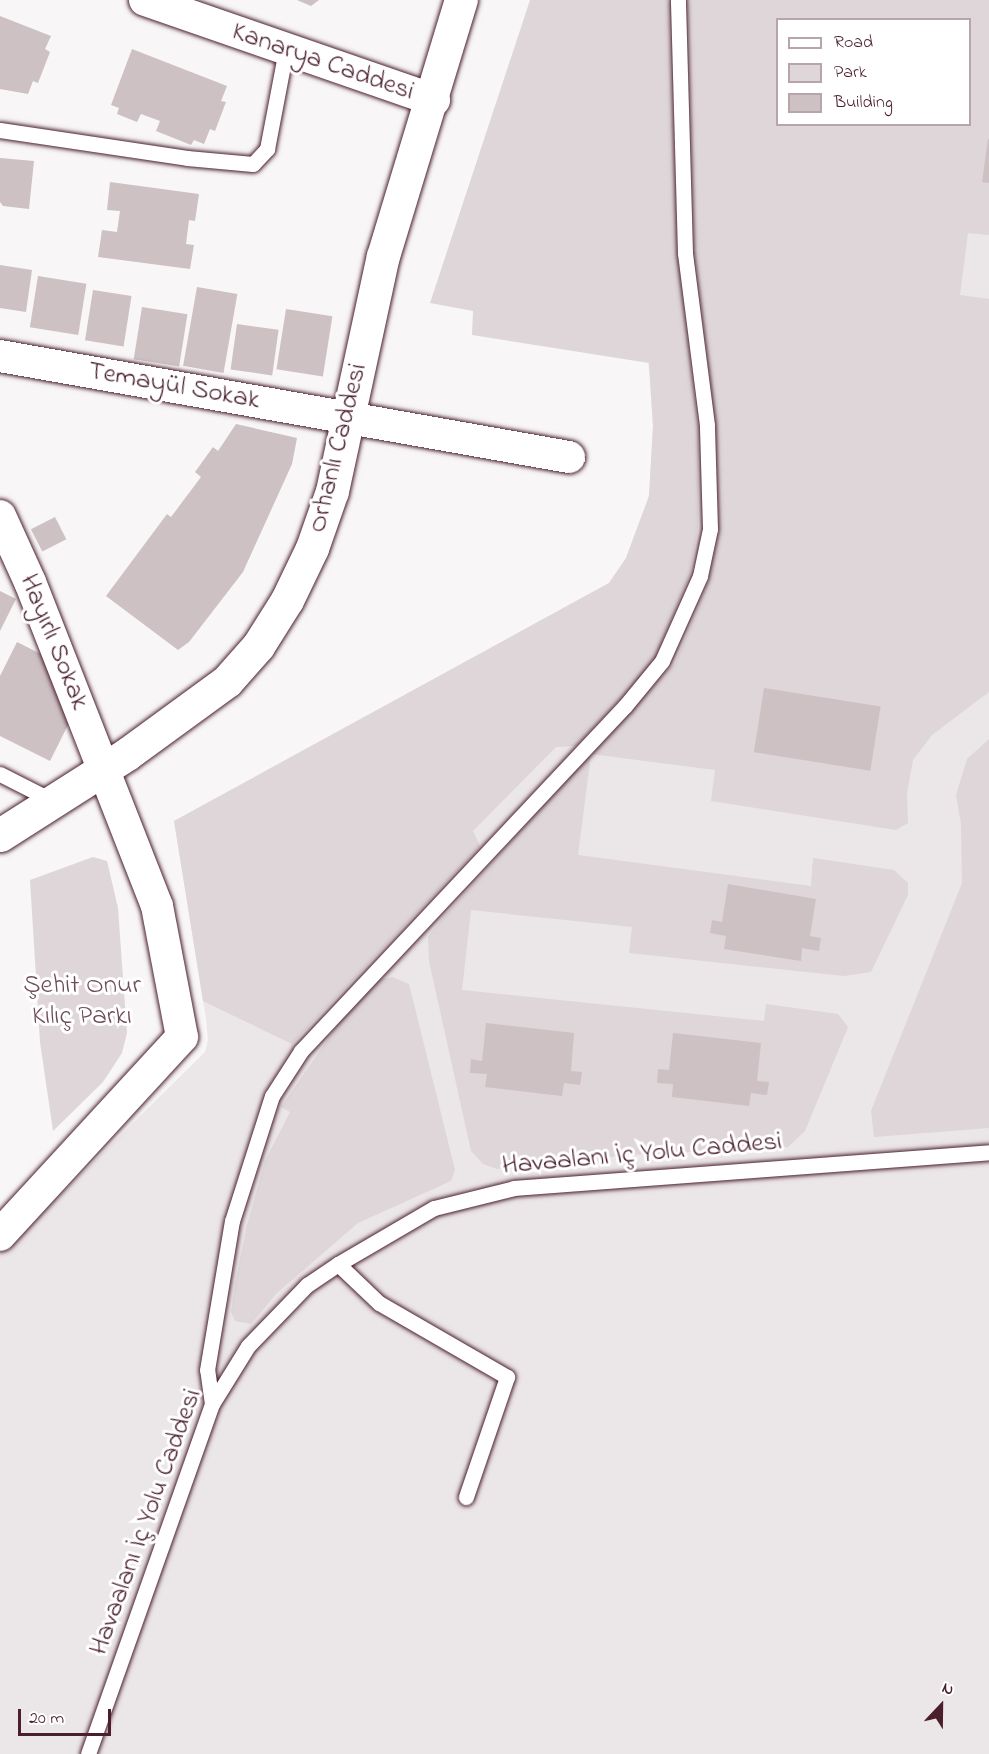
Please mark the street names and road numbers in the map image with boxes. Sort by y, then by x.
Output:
street label: Kanarya Caddesi [228,16,418,108]
street label: Temayül Sokak [86,355,262,417]
street label: Orhanlı Caddesi [301,360,375,536]
street label: Hayırlı Sokak [12,569,96,715]
street label: Havaalanı İç Yolu Caddesi [501,1126,783,1182]
street label: Havaalanı İç Yolu Caddesi [83,1384,209,1660]

